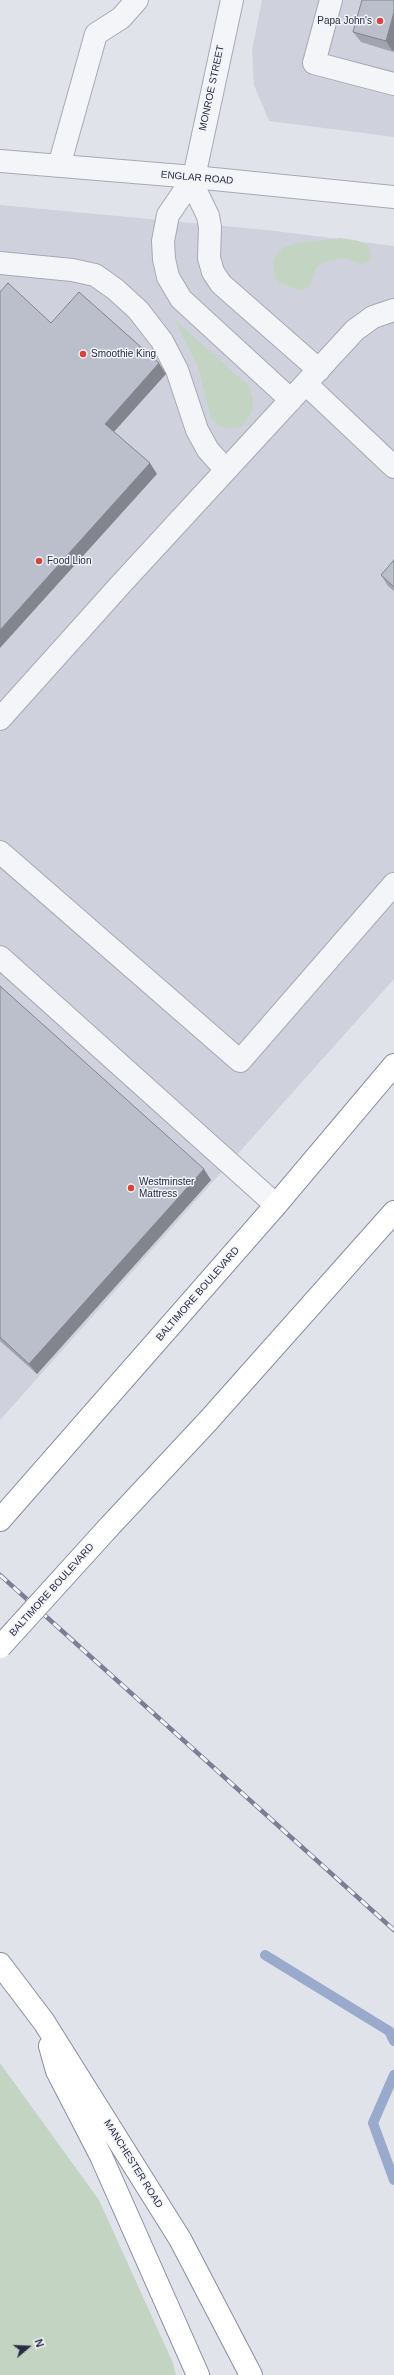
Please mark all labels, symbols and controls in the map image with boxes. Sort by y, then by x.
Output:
place label: Papa John's [317,15,372,27]
marker: Papa John's [375,16,385,26]
street label: MONROE STREET [197,44,227,132]
street label: ENGLAR ROAD [160,169,234,187]
place label: Smoothie King [91,348,156,360]
marker: Smoothie King [78,349,88,359]
place label: Food Lion [47,555,91,567]
marker: Food Lion [34,556,44,566]
place label: Westminster Mattress [139,1176,194,1200]
marker: Westminster Mattress [126,1183,136,1193]
street label: BALTIMORE BOULEVARD [154,1244,242,1344]
street label: BALTIMORE BOULEVARD [7,1541,97,1639]
street label: MANCHESTER ROAD [101,2118,165,2210]
north arrow [8,2327,48,2367]
text: N [32,2337,46,2349]

